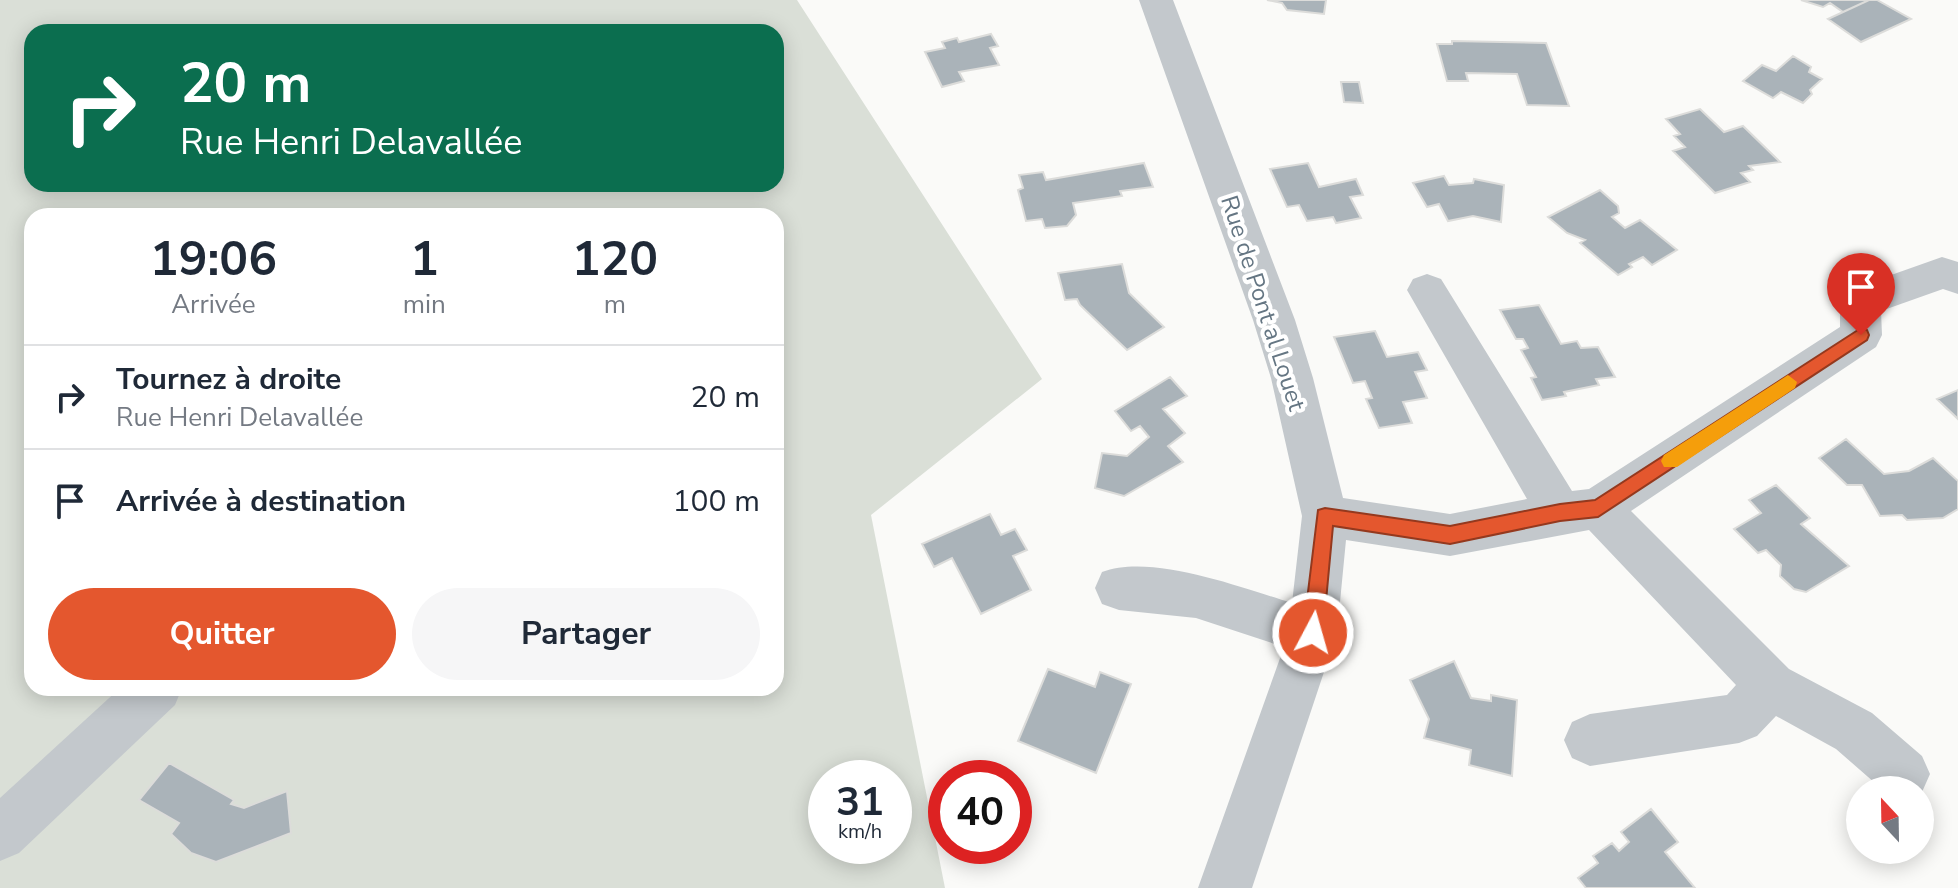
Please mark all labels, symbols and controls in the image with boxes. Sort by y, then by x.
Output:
text: 20 m [180,45,311,122]
icon: right [48,56,152,160]
text: Rue Henri Delavallée [180,118,522,167]
street label: Rue de Pont al Louet [1213,191,1313,415]
text: 19:06 [150,226,277,292]
text: 1 [410,226,439,292]
text: 120 [572,226,658,292]
pin [1827,253,1895,335]
icon: arrive [1839,265,1883,309]
text: Arrivée [171,287,256,322]
text: min [403,287,446,322]
text: m [604,287,626,322]
text: Tournez à droite [116,359,341,400]
icon: right [48,375,92,419]
text: 20 m [691,377,760,418]
text: Rue Henri Delavallée [116,400,363,435]
icon: arrive [48,479,92,523]
text: Arrivée à destination [116,481,406,522]
text: 100 m [673,481,760,522]
button: Quitter [48,588,396,680]
button: Partager [412,588,760,680]
position arrow [1271,591,1355,675]
speed limit sign: 40 [928,760,1032,864]
text: 31 [836,775,884,829]
north arrow [1846,776,1934,864]
map controls [1846,776,1934,864]
text: km/h [838,818,882,845]

